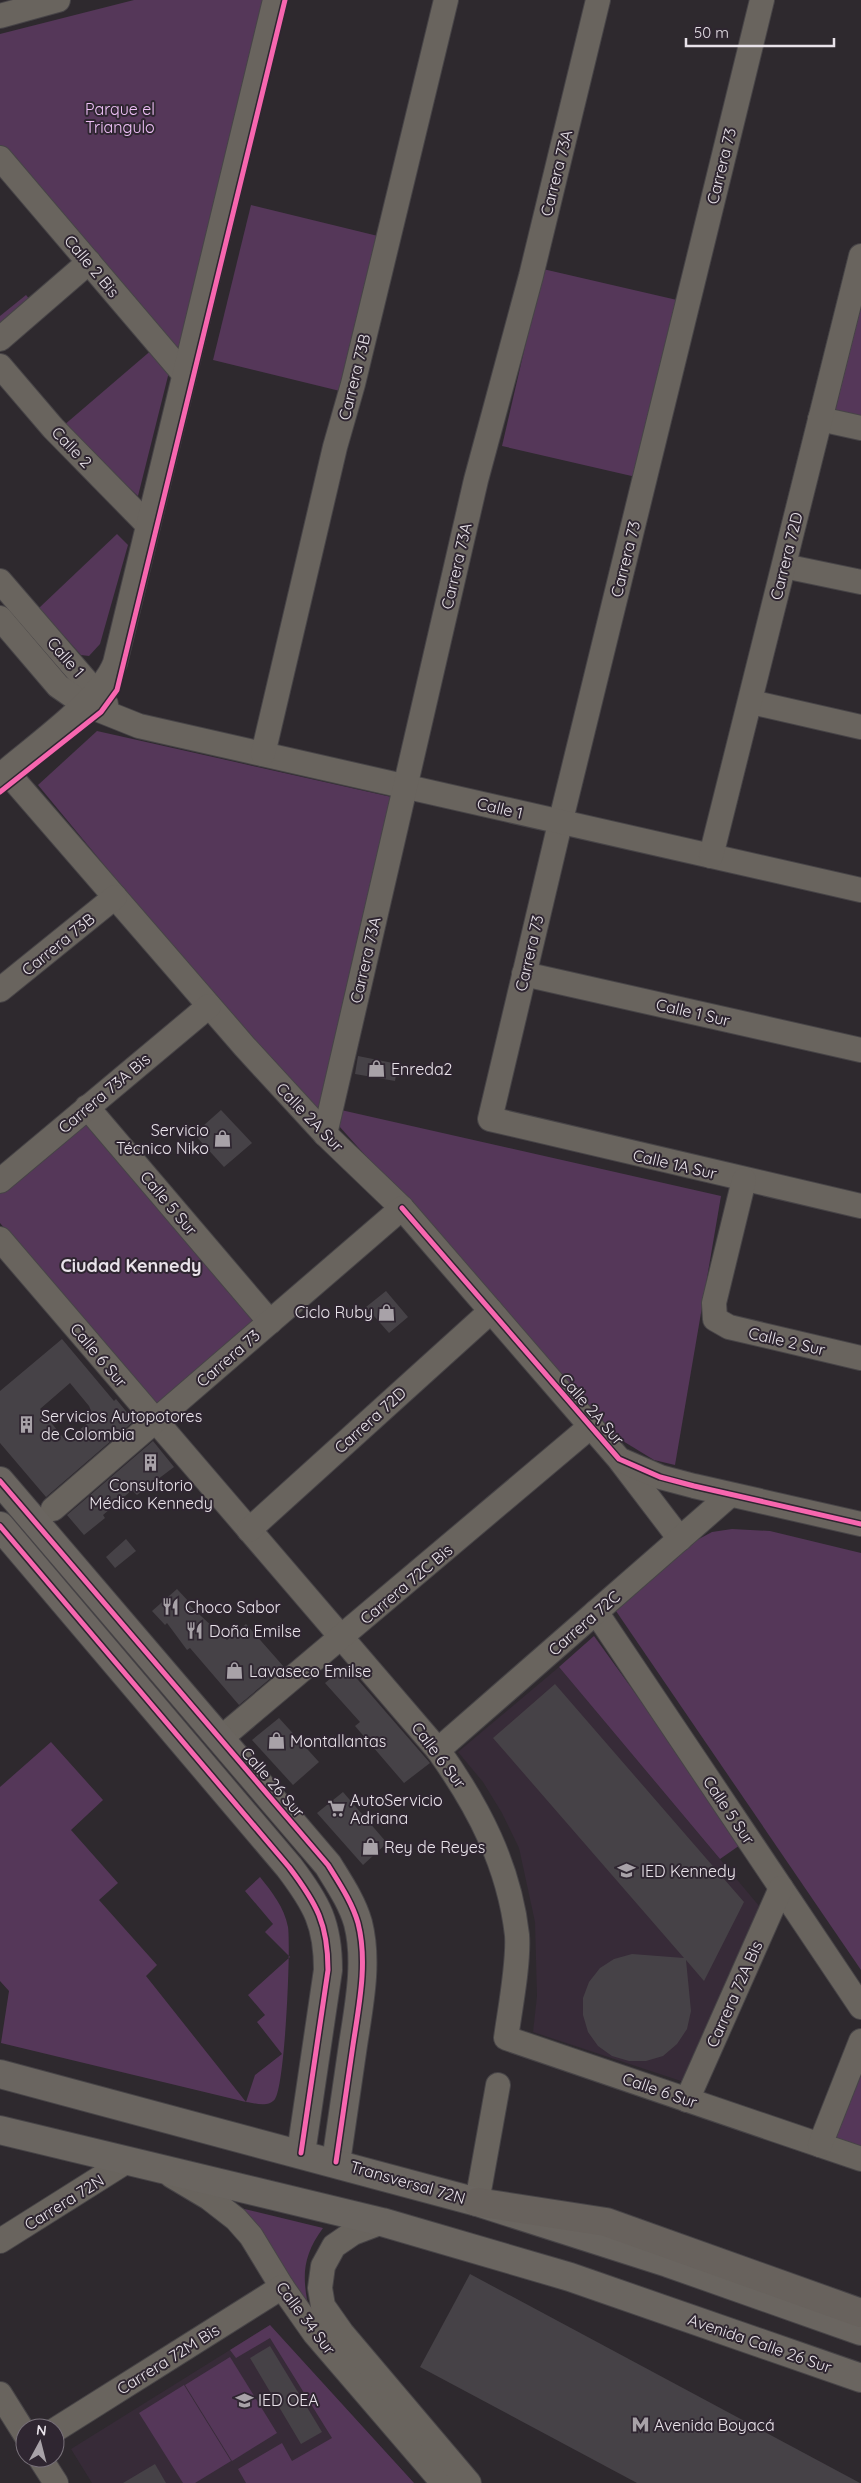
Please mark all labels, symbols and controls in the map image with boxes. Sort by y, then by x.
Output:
scale bar [686,15,834,47]
text: 50 m [694,23,729,42]
park label: Parque el Triangulo [85,99,155,137]
street label: Carrera 73 [702,126,740,206]
street label: Carrera 73A [536,128,576,218]
street label: Calle 2 Bis [60,231,124,301]
street label: Carrera 73B [334,332,374,422]
street label: Calle 2 [48,422,97,472]
street label: Carrera 72D [765,510,807,602]
street label: Carrera 73 [606,519,644,599]
street label: Carrera 73A [436,521,476,611]
street label: Calle 1 [43,633,89,681]
street label: Calle 1 [475,793,525,823]
street label: Carrera 73B [17,908,99,980]
street label: Carrera 73 [511,913,547,993]
street label: Carrera 73A [345,915,385,1005]
street label: Calle 1 Sur [654,994,732,1030]
street label: Carrera 73A Bis [54,1049,154,1137]
shop icon: Enreda2 [367,1059,387,1079]
place label: Enreda2 [391,1059,453,1079]
street label: Calle 2A Sur [272,1078,348,1156]
place label: Servicio Técnico Niko [116,1120,209,1158]
shop icon: Servicio Técnico Niko [213,1129,233,1149]
street label: Calle 1A Sur [631,1145,719,1183]
street label: Calle 5 Sur [136,1167,202,1239]
district label: Ciudad Kennedy [60,1254,202,1277]
place label: Ciclo Ruby [295,1302,373,1322]
shop icon: Ciclo Ruby [377,1302,397,1322]
street label: Calle 6 Sur [66,1319,132,1391]
street label: Calle 2 Sur [747,1322,827,1360]
street label: Carrera 73 [192,1325,264,1391]
street label: Calle 2A Sur [555,1369,629,1449]
street label: Carrera 72D [330,1383,410,1457]
place label: Servicios Autopotores de Colombia [41,1406,202,1444]
building icon: Servicios Autopotores de Colombia [17,1415,37,1435]
building icon: Consultorio Médico Kennedy [141,1453,161,1473]
place label: Consultorio Médico Kennedy [89,1475,213,1513]
street label: Carrera 72C Bis [356,1540,456,1628]
street label: Carrera 72C [544,1586,624,1660]
restaurant icon: Choco Sabor [161,1597,181,1617]
place label: Choco Sabor [185,1597,281,1617]
restaurant icon: Doña Emilse [185,1621,205,1641]
place label: Doña Emilse [209,1621,301,1641]
shop icon: Lavaseco Emilse [225,1661,245,1681]
place label: Lavaseco Emilse [249,1661,371,1681]
street label: Calle 6 Sur [408,1718,470,1792]
shop icon: Montallantas [266,1731,286,1751]
place label: Montallantas [290,1731,386,1751]
street label: Calle 26 Sur [237,1743,309,1821]
street label: Calle 5 Sur [699,1772,759,1848]
place label: AutoServicio Adriana [350,1790,443,1828]
supermarket icon: AutoServicio Adriana [326,1799,346,1819]
shop icon: Rey de Reyes [360,1837,380,1857]
place label: Rey de Reyes [384,1837,485,1857]
school or university icon: IED Kennedy [617,1861,637,1881]
place label: IED Kennedy [641,1861,736,1881]
street label: Carrera 72A Bis [702,1938,766,2050]
street label: Calle 6 Sur [620,2068,700,2112]
street label: Transversal 72N [348,2156,468,2208]
street label: Carrera 72N [21,2170,107,2234]
street label: Calle 34 Sur [272,2278,340,2358]
street label: Avenida Calle 26 Sur [686,2309,834,2377]
street label: Carrera 72M Bis [113,2319,223,2399]
school or university icon: IED OEA [234,2390,254,2410]
place label: IED OEA [258,2390,319,2410]
metro station icon: Avenida Boyacá [630,2415,650,2435]
place label: Avenida Boyacá [654,2415,775,2435]
north arrow [15,2418,65,2468]
text: N [35,2421,48,2440]

